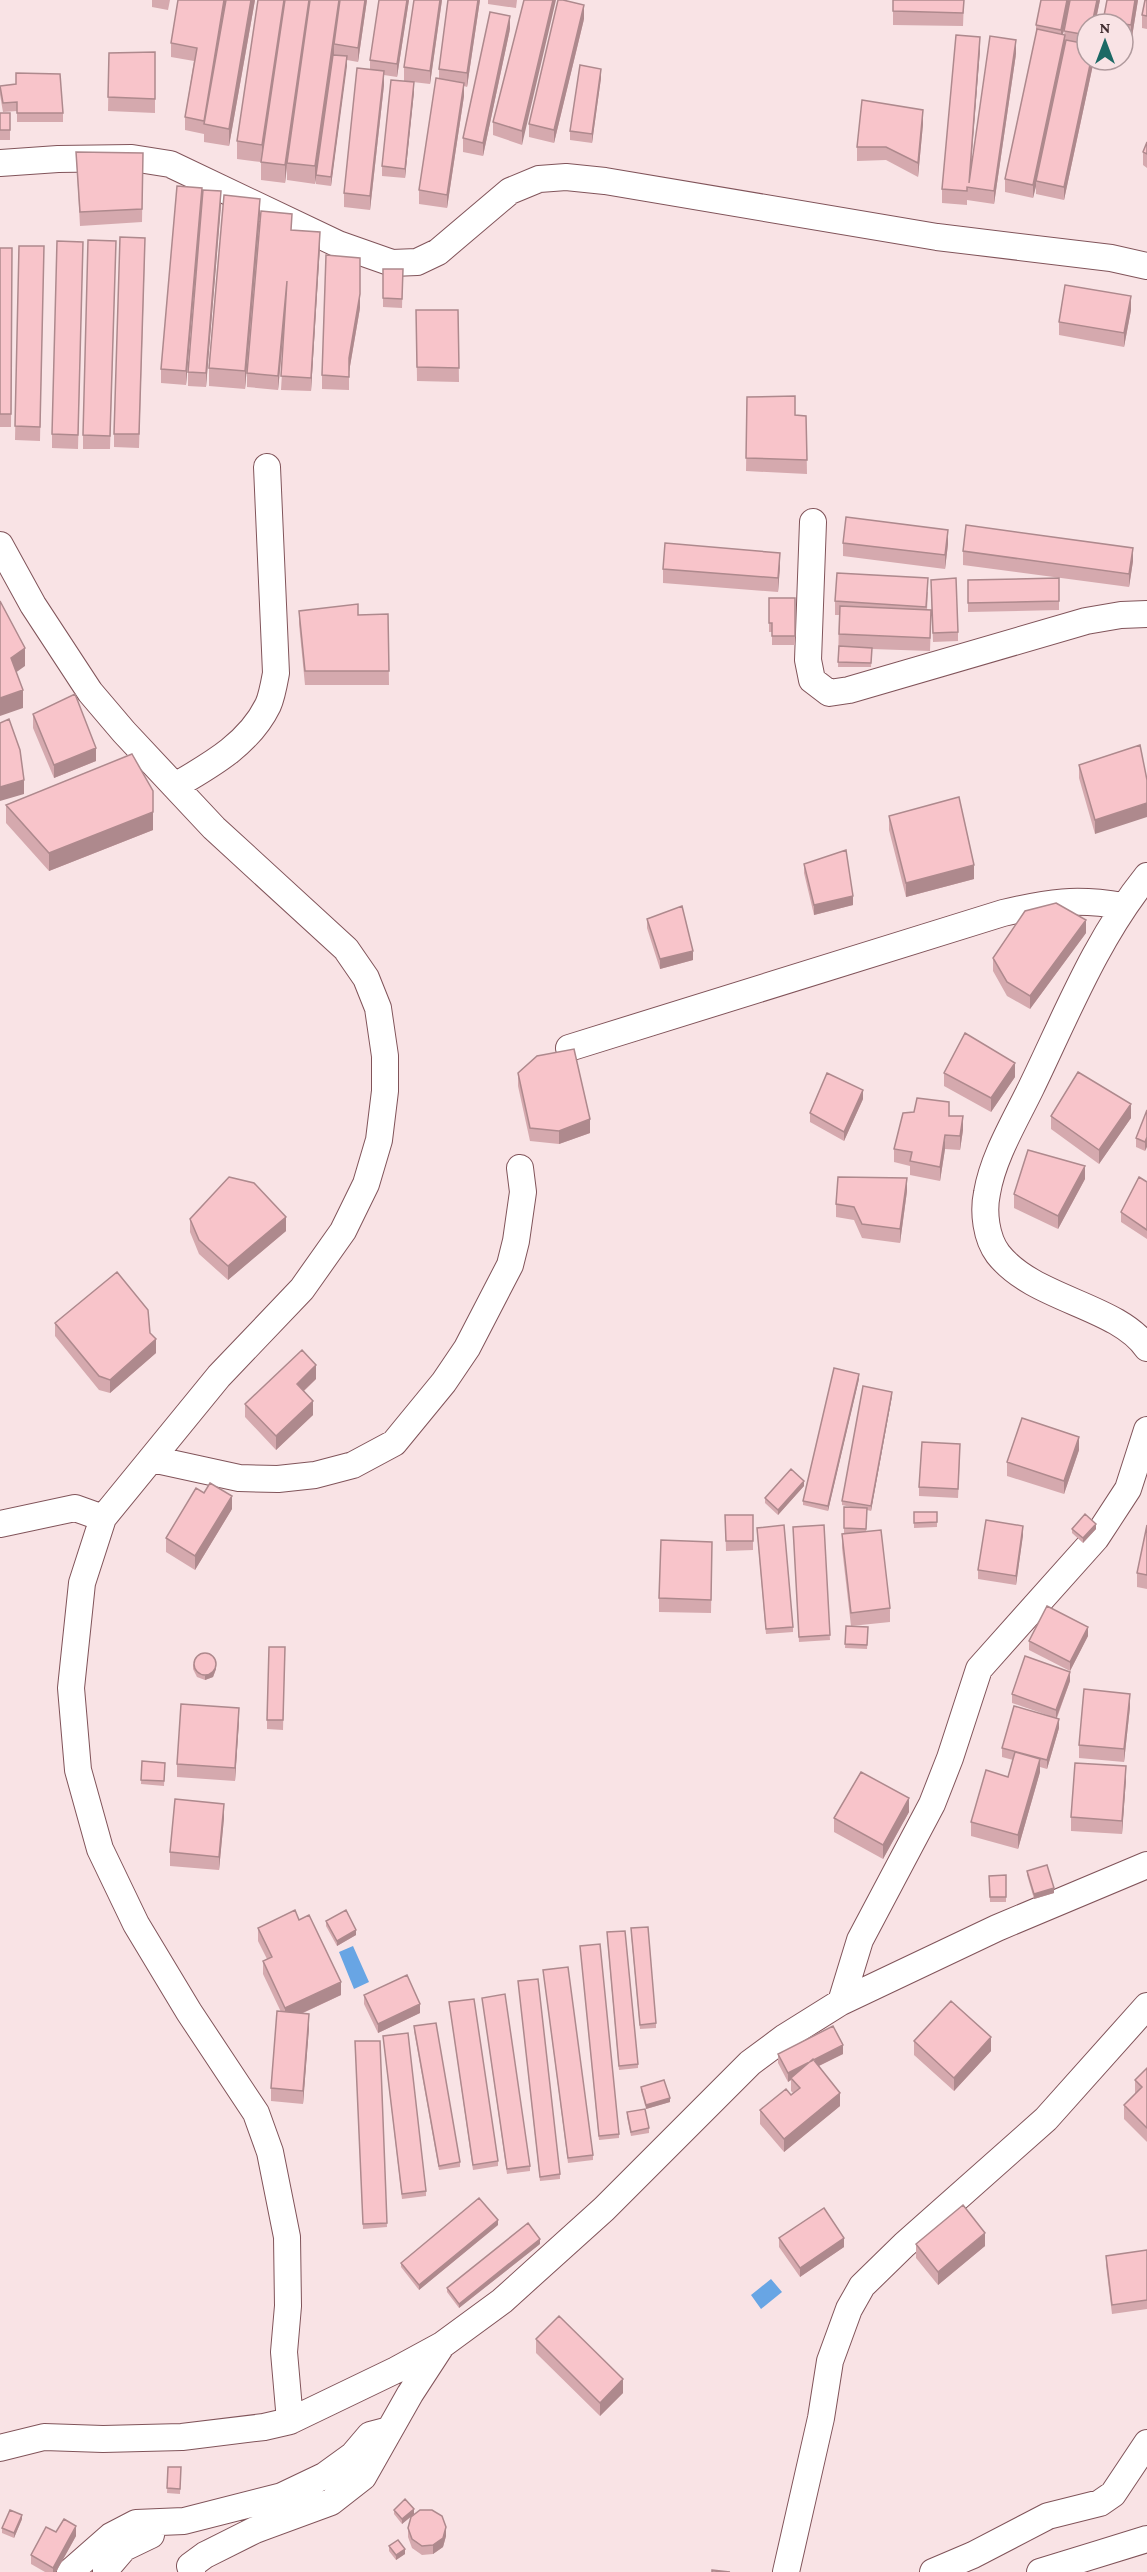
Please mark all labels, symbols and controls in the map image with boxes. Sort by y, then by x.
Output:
north arrow [1075,12,1135,72]
text: N [1100,19,1111,36]

